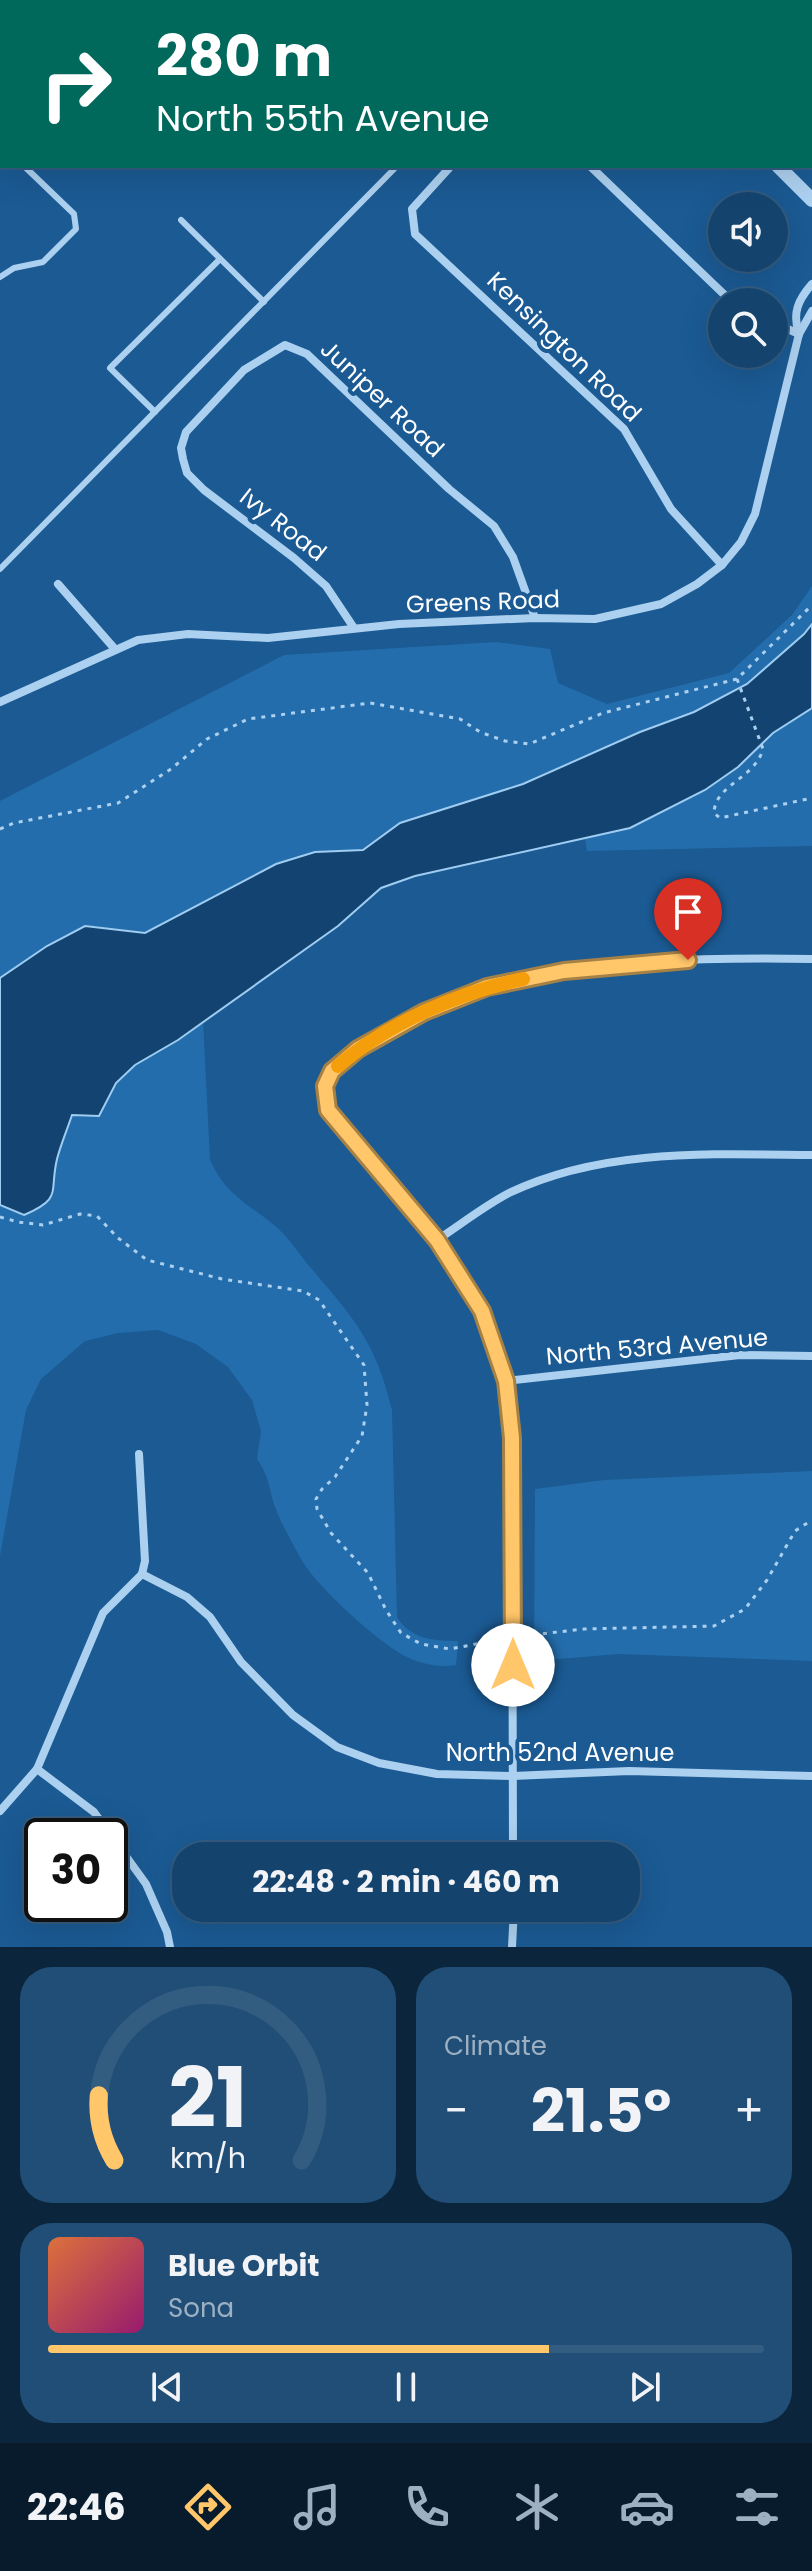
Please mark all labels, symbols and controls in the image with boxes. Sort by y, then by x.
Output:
text: 280 m [156,17,332,96]
icon: right [24,32,128,136]
text: North 55th Avenue [156,93,490,144]
map controls [708,192,788,368]
button: sound [708,192,788,272]
street label: Kensington Road [480,264,649,429]
button: search [708,288,788,368]
street label: Juniper Road [313,333,451,465]
street label: Ivy Road [233,480,334,569]
street label: Greens Road [405,582,561,621]
pin [654,878,722,960]
icon: arrive [666,890,710,934]
street label: North 53rd Avenue [545,1320,769,1373]
position arrow [471,1623,555,1707]
street label: North 52nd Avenue [446,1736,674,1769]
speed limit sign: 30 [24,1818,128,1922]
text: 22:48 · 2 min · 460 m [252,1860,560,1903]
text: Climate [444,2028,547,2064]
text: 21 [169,2040,247,2156]
text: 21.5° [531,2069,671,2153]
text: − [444,2080,468,2141]
text: + [734,2080,764,2141]
text: km/h [170,2138,246,2178]
text: Blue Orbit [168,2244,320,2287]
text: Sona [168,2290,234,2326]
icon: previous [145,2365,189,2409]
icon: pause [384,2365,428,2409]
icon: next [623,2365,667,2409]
icon: directions [180,2479,236,2535]
icon: music [289,2479,345,2535]
icon: phone [399,2479,455,2535]
icon: climate [509,2479,565,2535]
icon: car [619,2479,675,2535]
icon: filters [729,2479,785,2535]
text: 22:46 [27,2482,126,2533]

